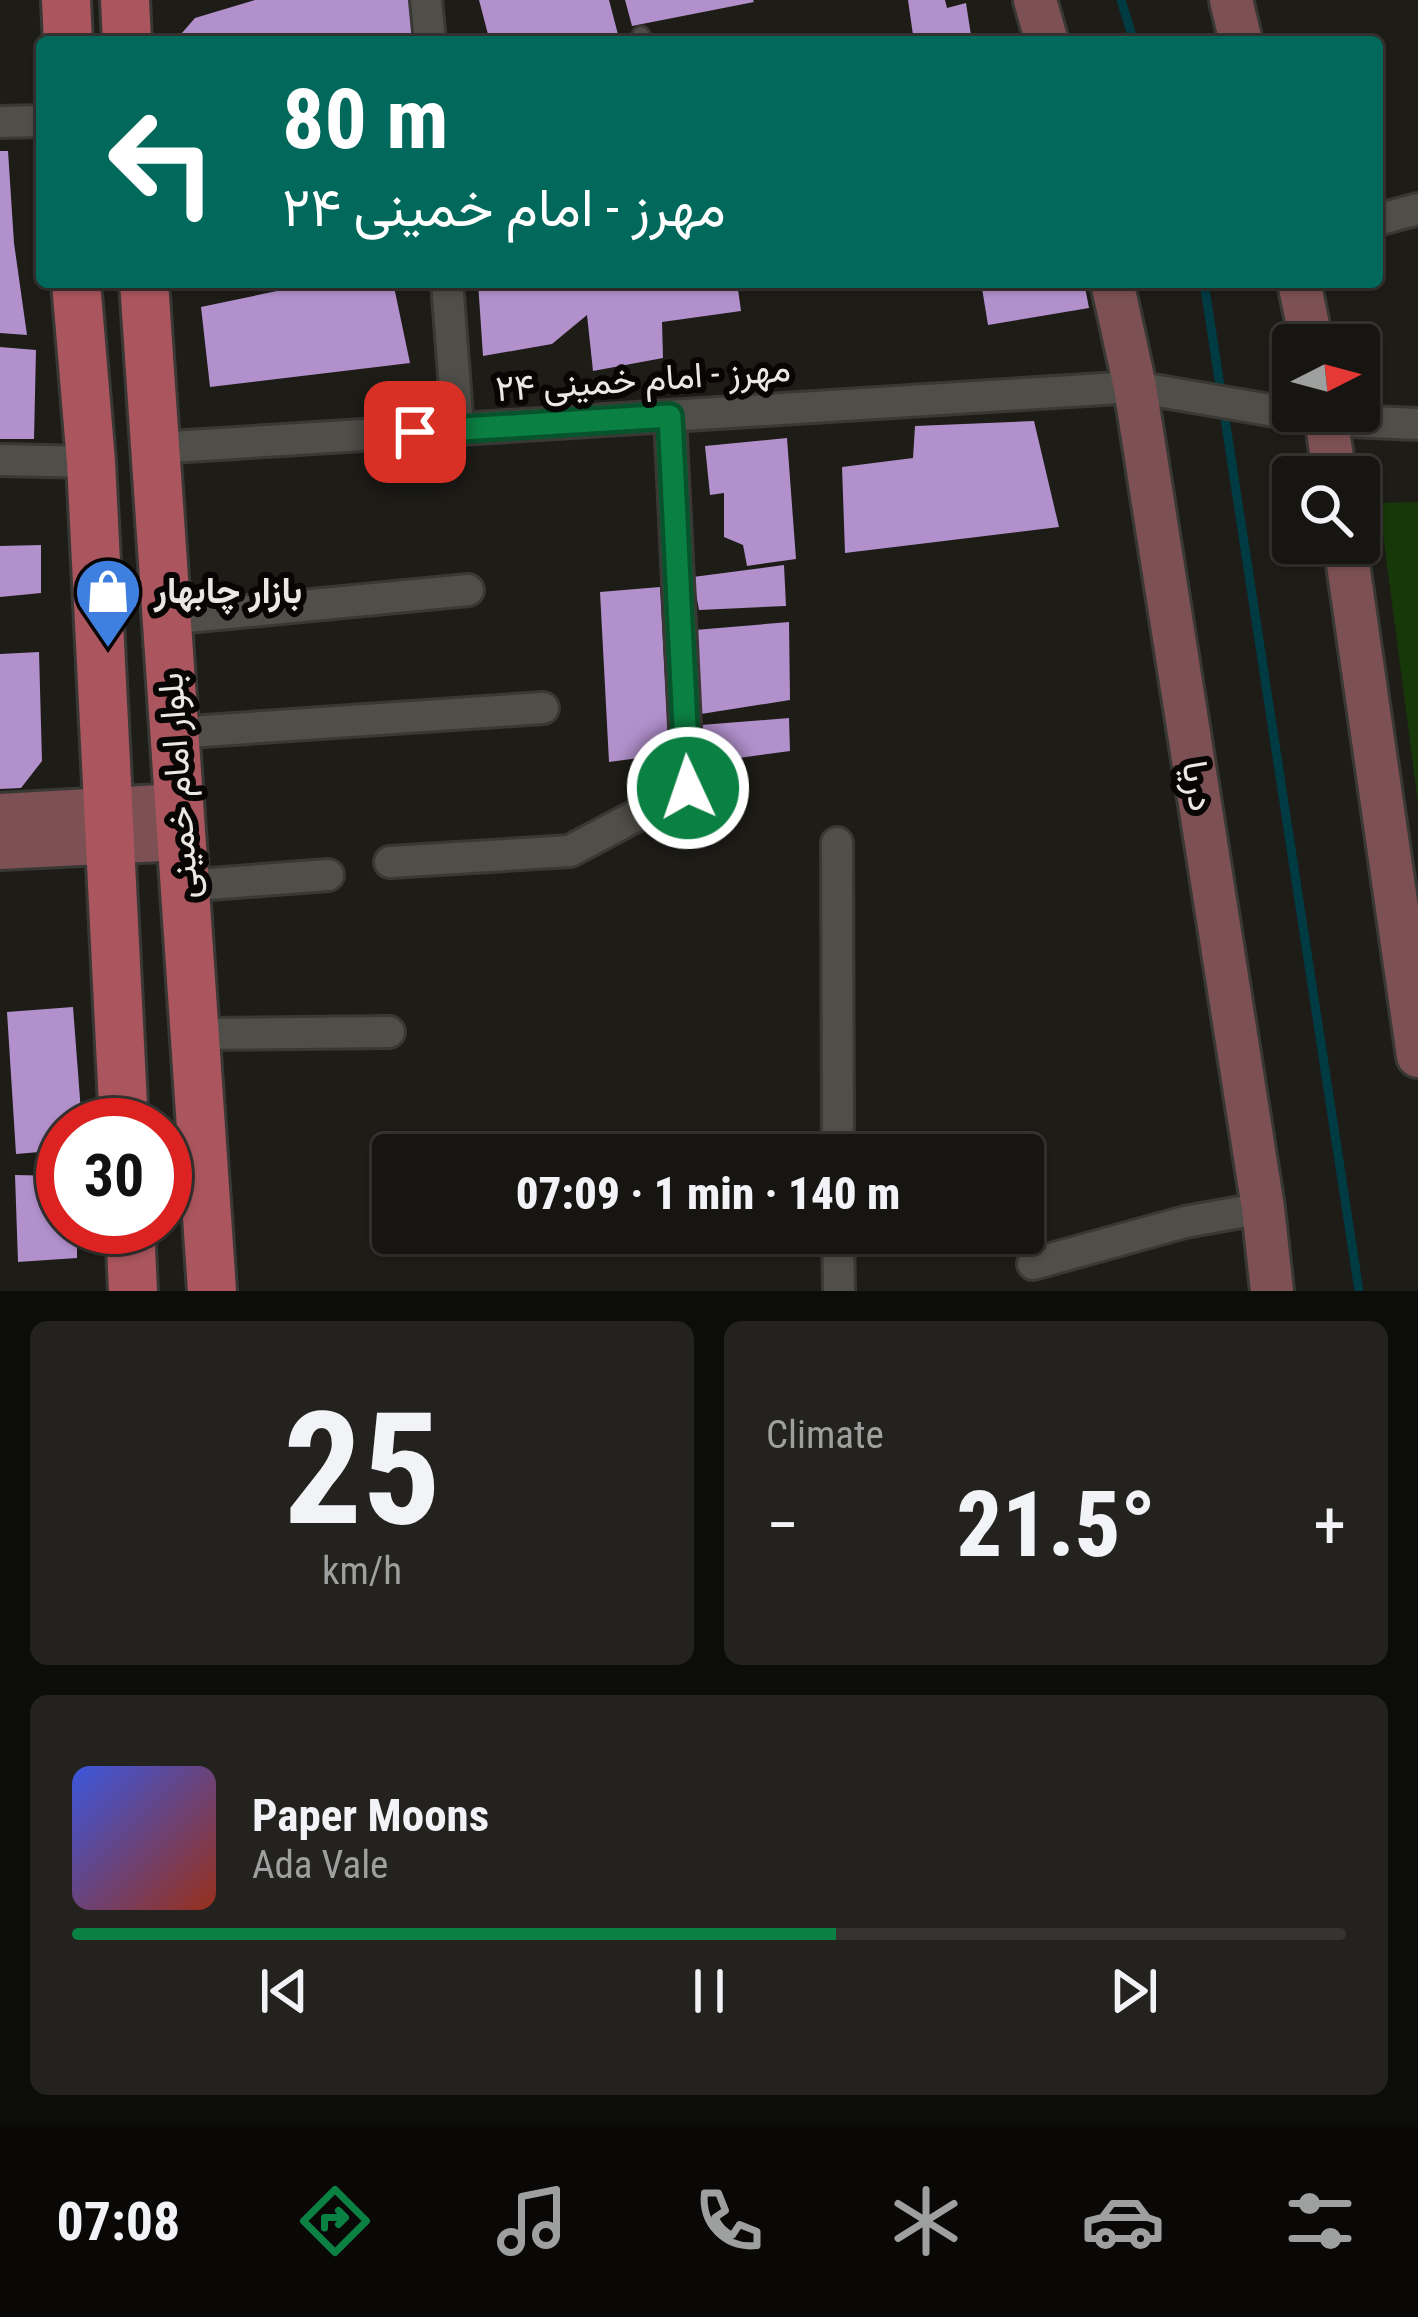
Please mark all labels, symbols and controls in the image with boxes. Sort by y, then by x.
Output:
text: 80 m [282,70,449,169]
icon: left [84,84,240,240]
text: مهرز - امام خمینی ۲۴ [282,176,726,239]
north arrow [1272,324,1380,432]
map controls [1272,324,1380,564]
street label: مهرز - امام خمینی ۲۴ [494,348,792,412]
pin [364,381,466,483]
icon: arrive [382,399,448,465]
button: search [1272,456,1380,564]
shop icon: بازار چابهار [73,556,143,650]
place label: بازار چابهار [153,570,302,615]
street label: بلوار امام خمینی [149,671,209,901]
position arrow [625,725,751,851]
street label: دریا [1172,758,1223,814]
speed limit sign: 30 [36,1098,192,1254]
text: 07:09 · 1 min · 140 m [516,1167,900,1220]
text: 25 [283,1378,441,1561]
text: Climate [766,1412,884,1458]
text: 21.5° [956,1473,1156,1578]
text: − [766,1487,799,1564]
text: + [1313,1487,1346,1564]
text: km/h [322,1548,402,1594]
text: Paper Moons [252,1789,489,1842]
text: Ada Vale [252,1842,388,1888]
icon: previous [251,1958,317,2024]
icon: pause [676,1958,742,2024]
icon: next [1101,1958,1167,2024]
icon: directions [293,2179,377,2263]
icon: music [490,2179,574,2263]
icon: phone [687,2179,771,2263]
icon: climate [884,2179,968,2263]
icon: car [1081,2179,1165,2263]
icon: filters [1278,2179,1362,2263]
text: 07:08 [56,2190,180,2253]

